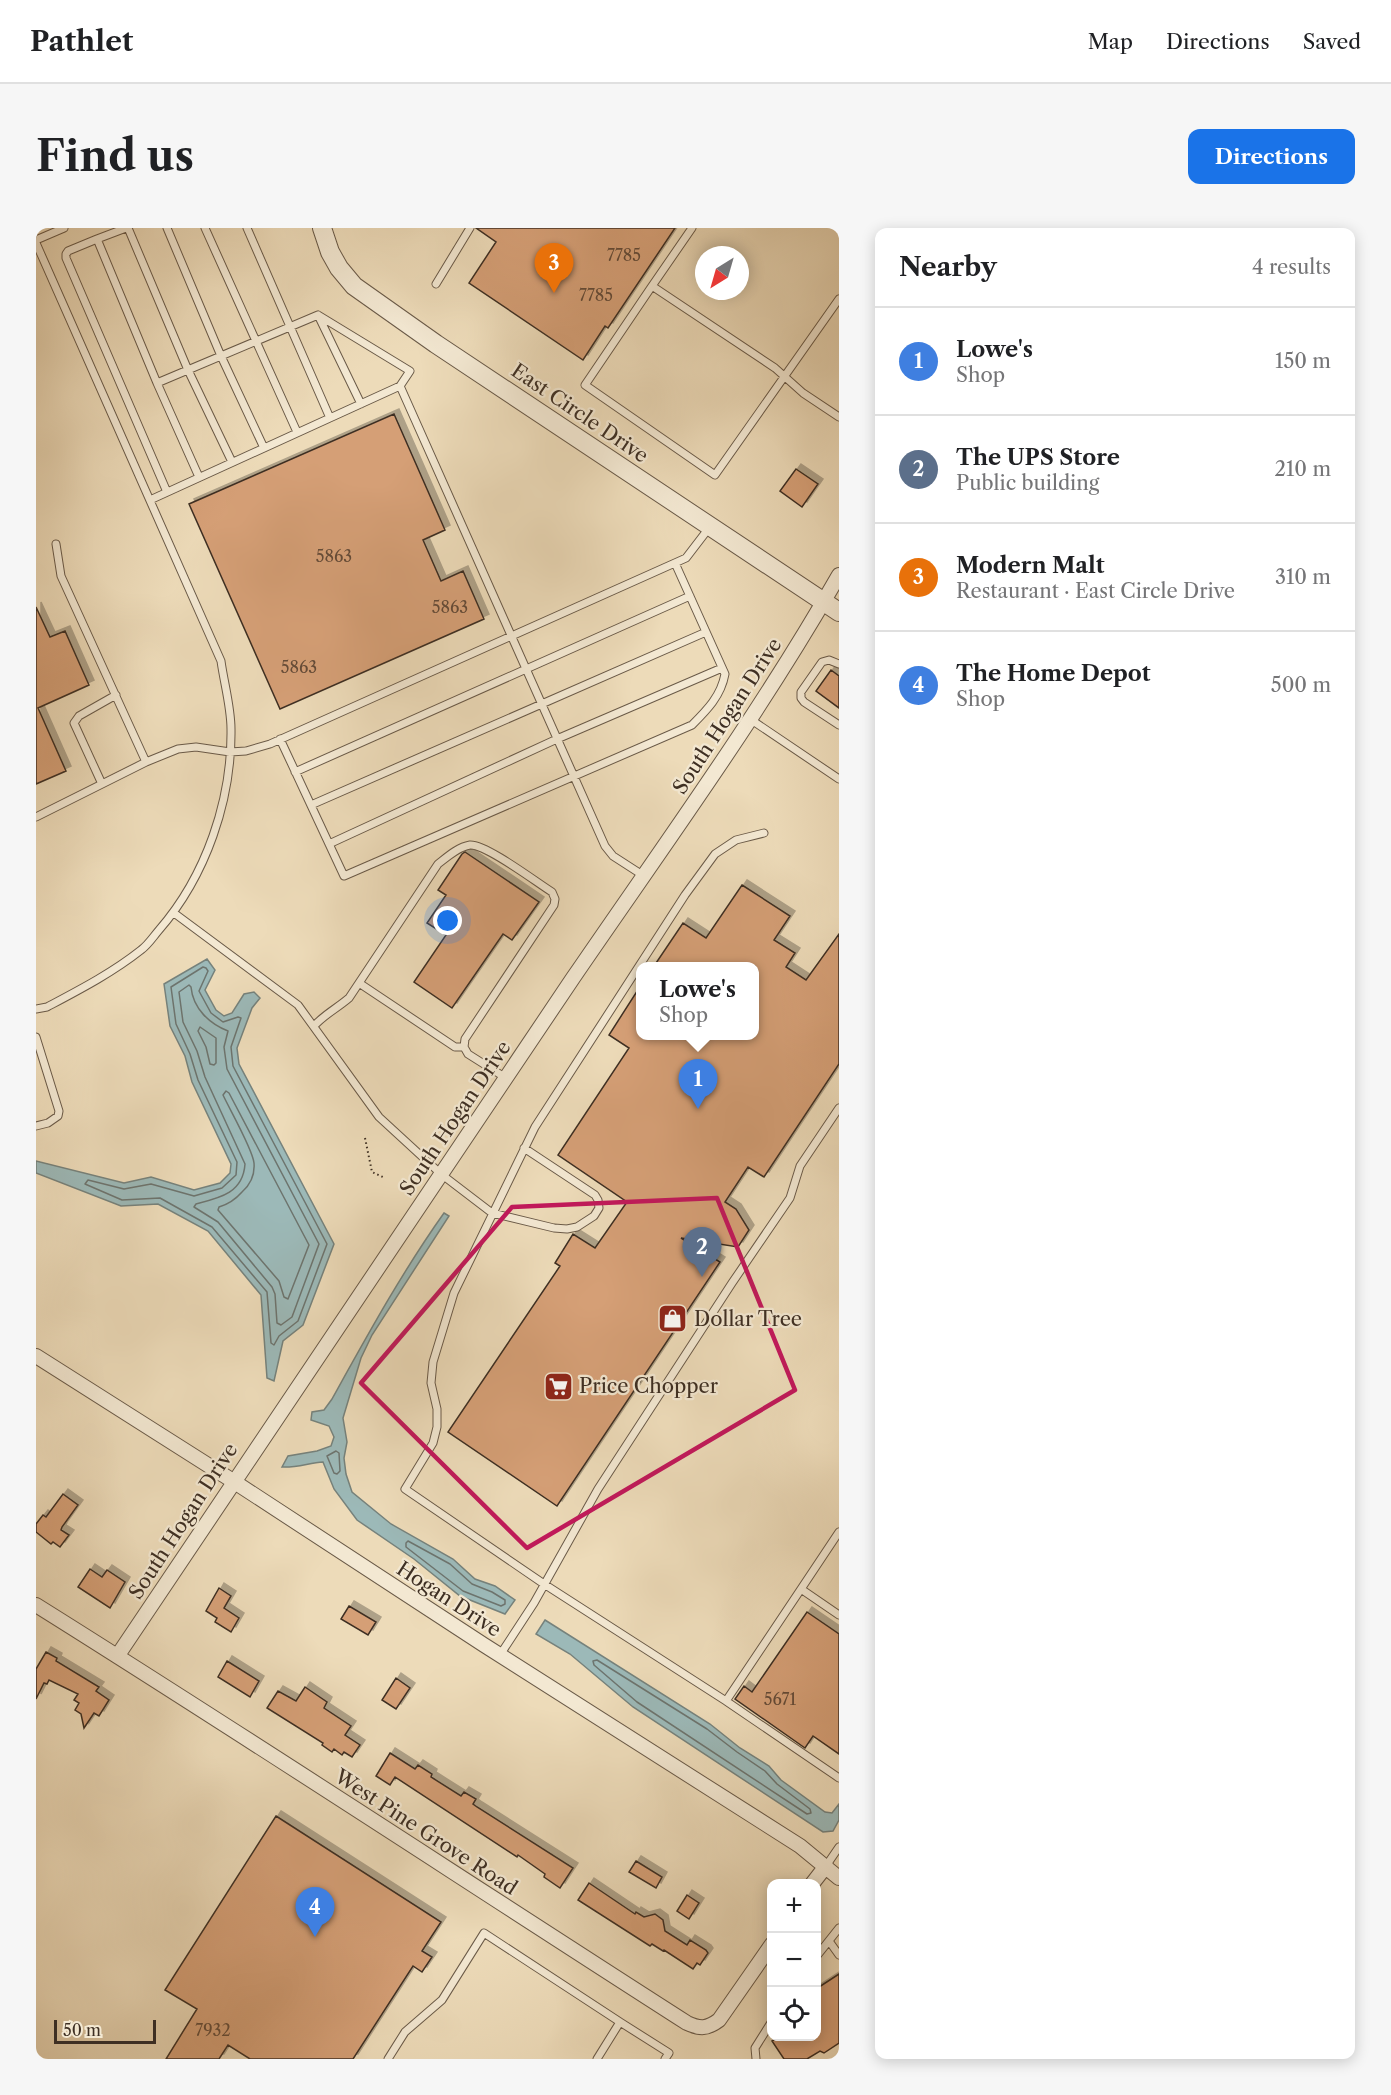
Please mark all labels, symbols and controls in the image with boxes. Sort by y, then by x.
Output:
text: Pathlet [30,24,133,58]
text: Map [1088,29,1133,54]
text: Directions [1166,29,1270,54]
text: Saved [1303,29,1361,54]
button: Directions [1188,129,1355,184]
text: Find us [36,130,194,182]
pin: 3 [534,244,574,293]
house number: 7785 [607,245,641,265]
north arrow [695,246,749,300]
text: Nearby [899,251,997,283]
text: 4 results [1252,255,1331,279]
house number: 7785 [579,285,613,305]
text: Lowe's [956,336,1033,363]
text: 1 [914,349,923,373]
text: 150 m [1275,349,1331,373]
street label: East Circle Drive [507,358,653,468]
text: Shop [956,363,1005,387]
text: The UPS Store [956,444,1120,471]
text: 2 [913,457,924,481]
text: 210 m [1274,457,1331,481]
text: Public building [956,471,1099,495]
house number: 5863 [316,546,352,566]
text: Modern Malt [956,552,1105,579]
text: 3 [913,565,924,589]
text: 310 m [1275,565,1331,589]
text: Restaurant · East Circle Drive [956,579,1235,603]
house number: 5863 [432,597,468,617]
street label: South Hogan Drive [668,633,786,799]
house number: 5863 [281,657,317,677]
text: The Home Depot [956,660,1151,687]
text: 4 [913,673,924,697]
text: 500 m [1271,673,1331,697]
text: Shop [956,687,1005,711]
your location [433,906,462,935]
popup [636,962,759,1040]
text: Lowe's [659,976,736,1003]
text: Shop [659,1003,708,1027]
street label: South Hogan Drive [394,1036,516,1200]
pin: 1 [678,1060,718,1109]
pin: 2 [682,1228,722,1277]
shop icon: Dollar Tree [657,1303,689,1335]
place label: Dollar Tree [694,1307,802,1331]
supermarket icon: Price Chopper [542,1370,574,1402]
place label: Price Chopper [579,1374,719,1398]
street label: South Hogan Drive [124,1438,242,1604]
street label: Hogan Drive [392,1556,506,1642]
house number: 5671 [764,1689,797,1709]
street label: West Pine Grove Road [329,1763,522,1900]
map controls [767,1879,821,2041]
button: + [767,1879,821,1933]
pin: 4 [296,1888,334,1937]
button: − [767,1933,821,1987]
button: locate [767,1987,821,2041]
scale bar [54,2017,156,2044]
text: 50 m [63,2020,101,2040]
house number: 7932 [195,2020,231,2040]

